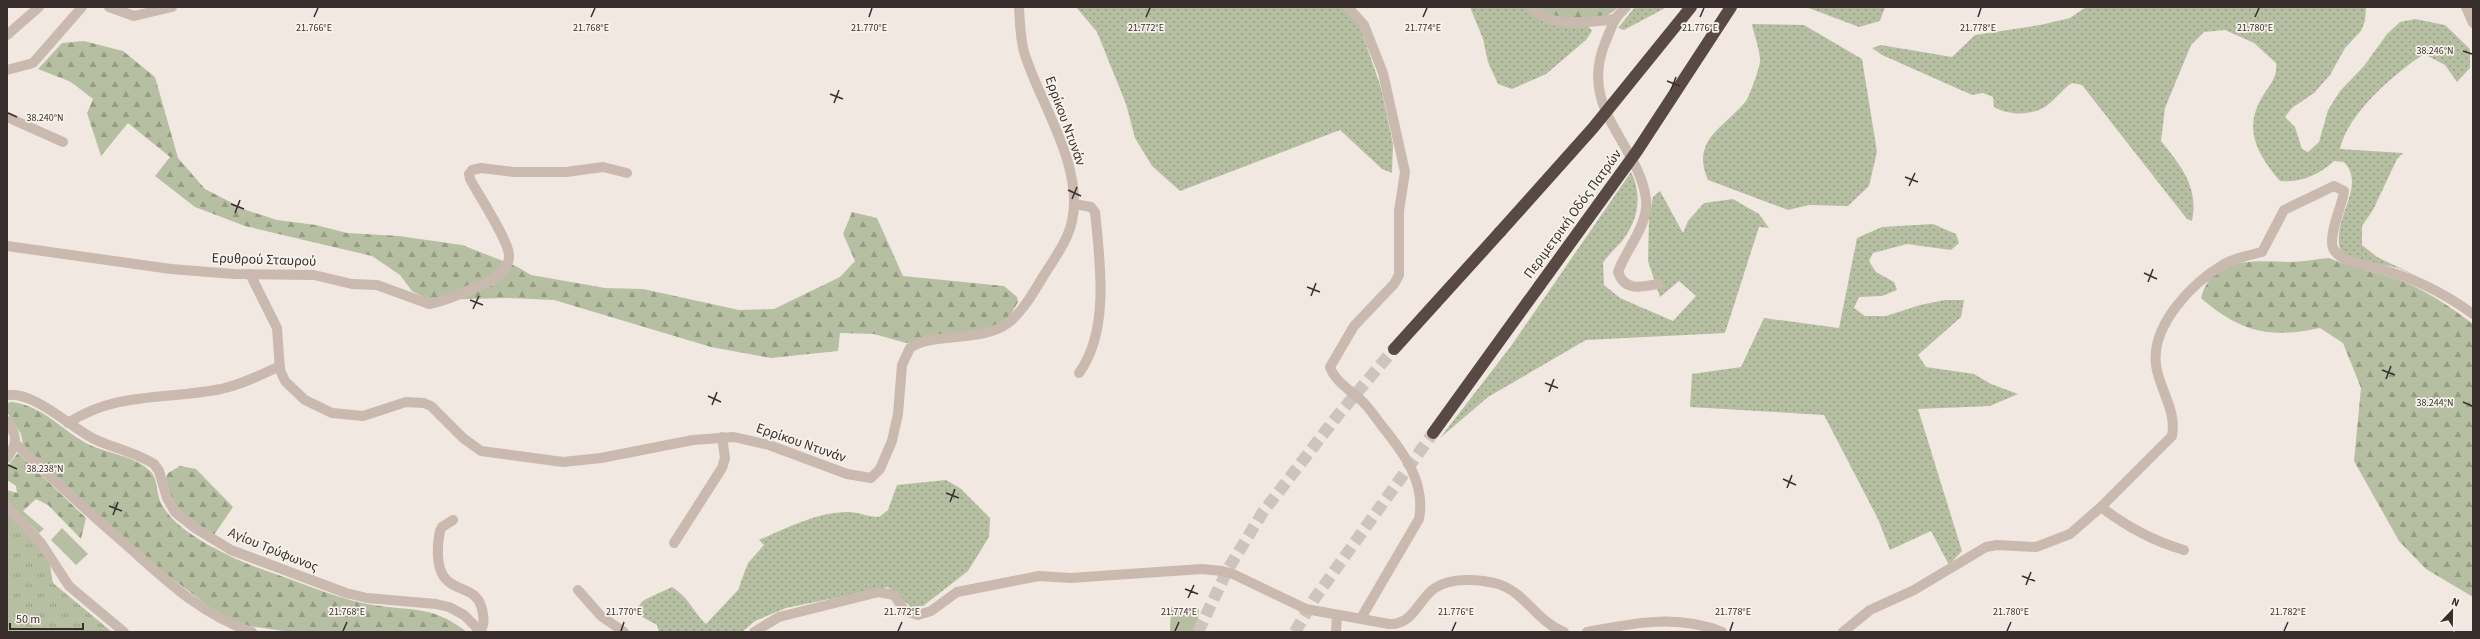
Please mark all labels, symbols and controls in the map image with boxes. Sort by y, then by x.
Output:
text: 21.766°E [296,21,332,35]
text: 21.768°E [573,21,609,35]
text: 21.770°E [851,21,887,35]
text: 21.772°E [1128,21,1164,35]
text: 21.774°E [1405,21,1441,35]
text: 21.776°E [1682,21,1718,35]
text: 21.778°E [1960,21,1996,35]
text: 21.780°E [2237,21,2273,35]
text: 38.246°N [2416,44,2454,58]
street label: Ερρίκου Ντυνάν [1040,73,1091,169]
text: 38.240°N [26,111,64,125]
street label: Περιμετρική Οδός Πατρών [1519,145,1627,283]
street label: Ερυθρού Σταυρού [211,248,317,272]
text: 38.244°N [2416,396,2454,410]
street label: Ερρίκου Ντυνάν [753,418,849,468]
text: 38.238°N [26,462,64,476]
street label: Αγίου Τρύφωνος [225,523,321,577]
north arrow [2432,591,2472,631]
text: N [2449,594,2462,611]
scale bar [10,605,83,631]
text: 21.768°E [329,605,365,619]
text: 21.770°E [606,605,642,619]
text: 21.772°E [884,605,920,619]
text: 21.774°E [1161,605,1197,619]
text: 21.776°E [1438,605,1474,619]
text: 21.778°E [1715,605,1751,619]
text: 21.780°E [1993,605,2029,619]
text: 21.782°E [2270,605,2306,619]
text: 50 m [16,611,40,628]

